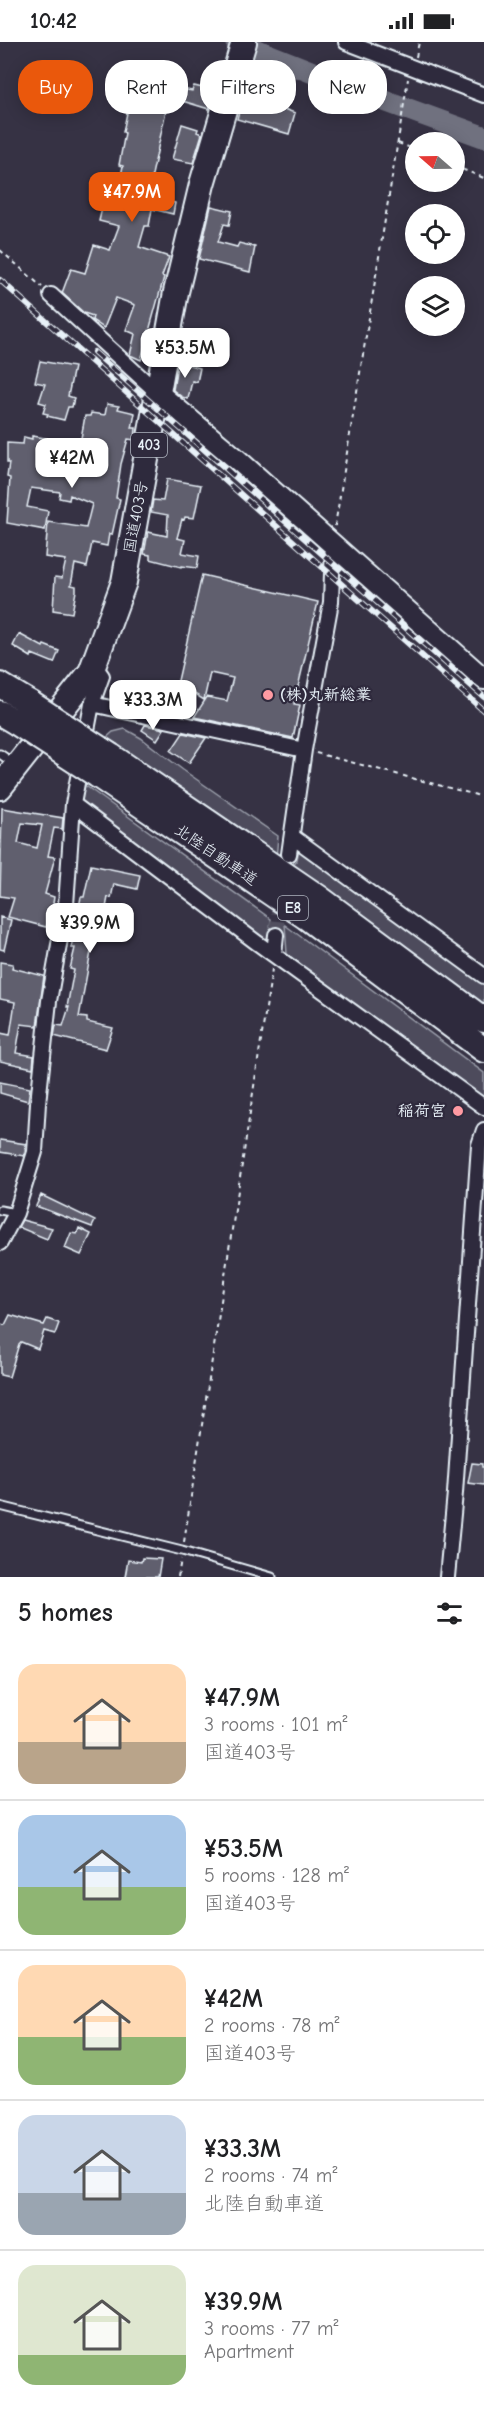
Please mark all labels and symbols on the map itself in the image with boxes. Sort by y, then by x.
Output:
north arrow [405,132,465,192]
pin: ¥47.9M [83,172,181,223]
pin: ¥53.5M [136,328,234,379]
road number: 403 [131,433,167,457]
pin: ¥42M [36,438,108,489]
street label: 国道403号 [121,479,151,555]
pin: ¥33.3M [104,680,202,731]
place label: (株)丸新総業 [280,686,371,704]
marker: (株)丸新総業 [261,688,275,702]
street label: 北陸自動車道 [171,821,261,889]
road number: E8 [278,896,308,920]
pin: ¥39.9M [41,903,139,954]
place label: 稲荷宮 [398,1102,446,1120]
marker: 稲荷宮 [451,1104,465,1118]

